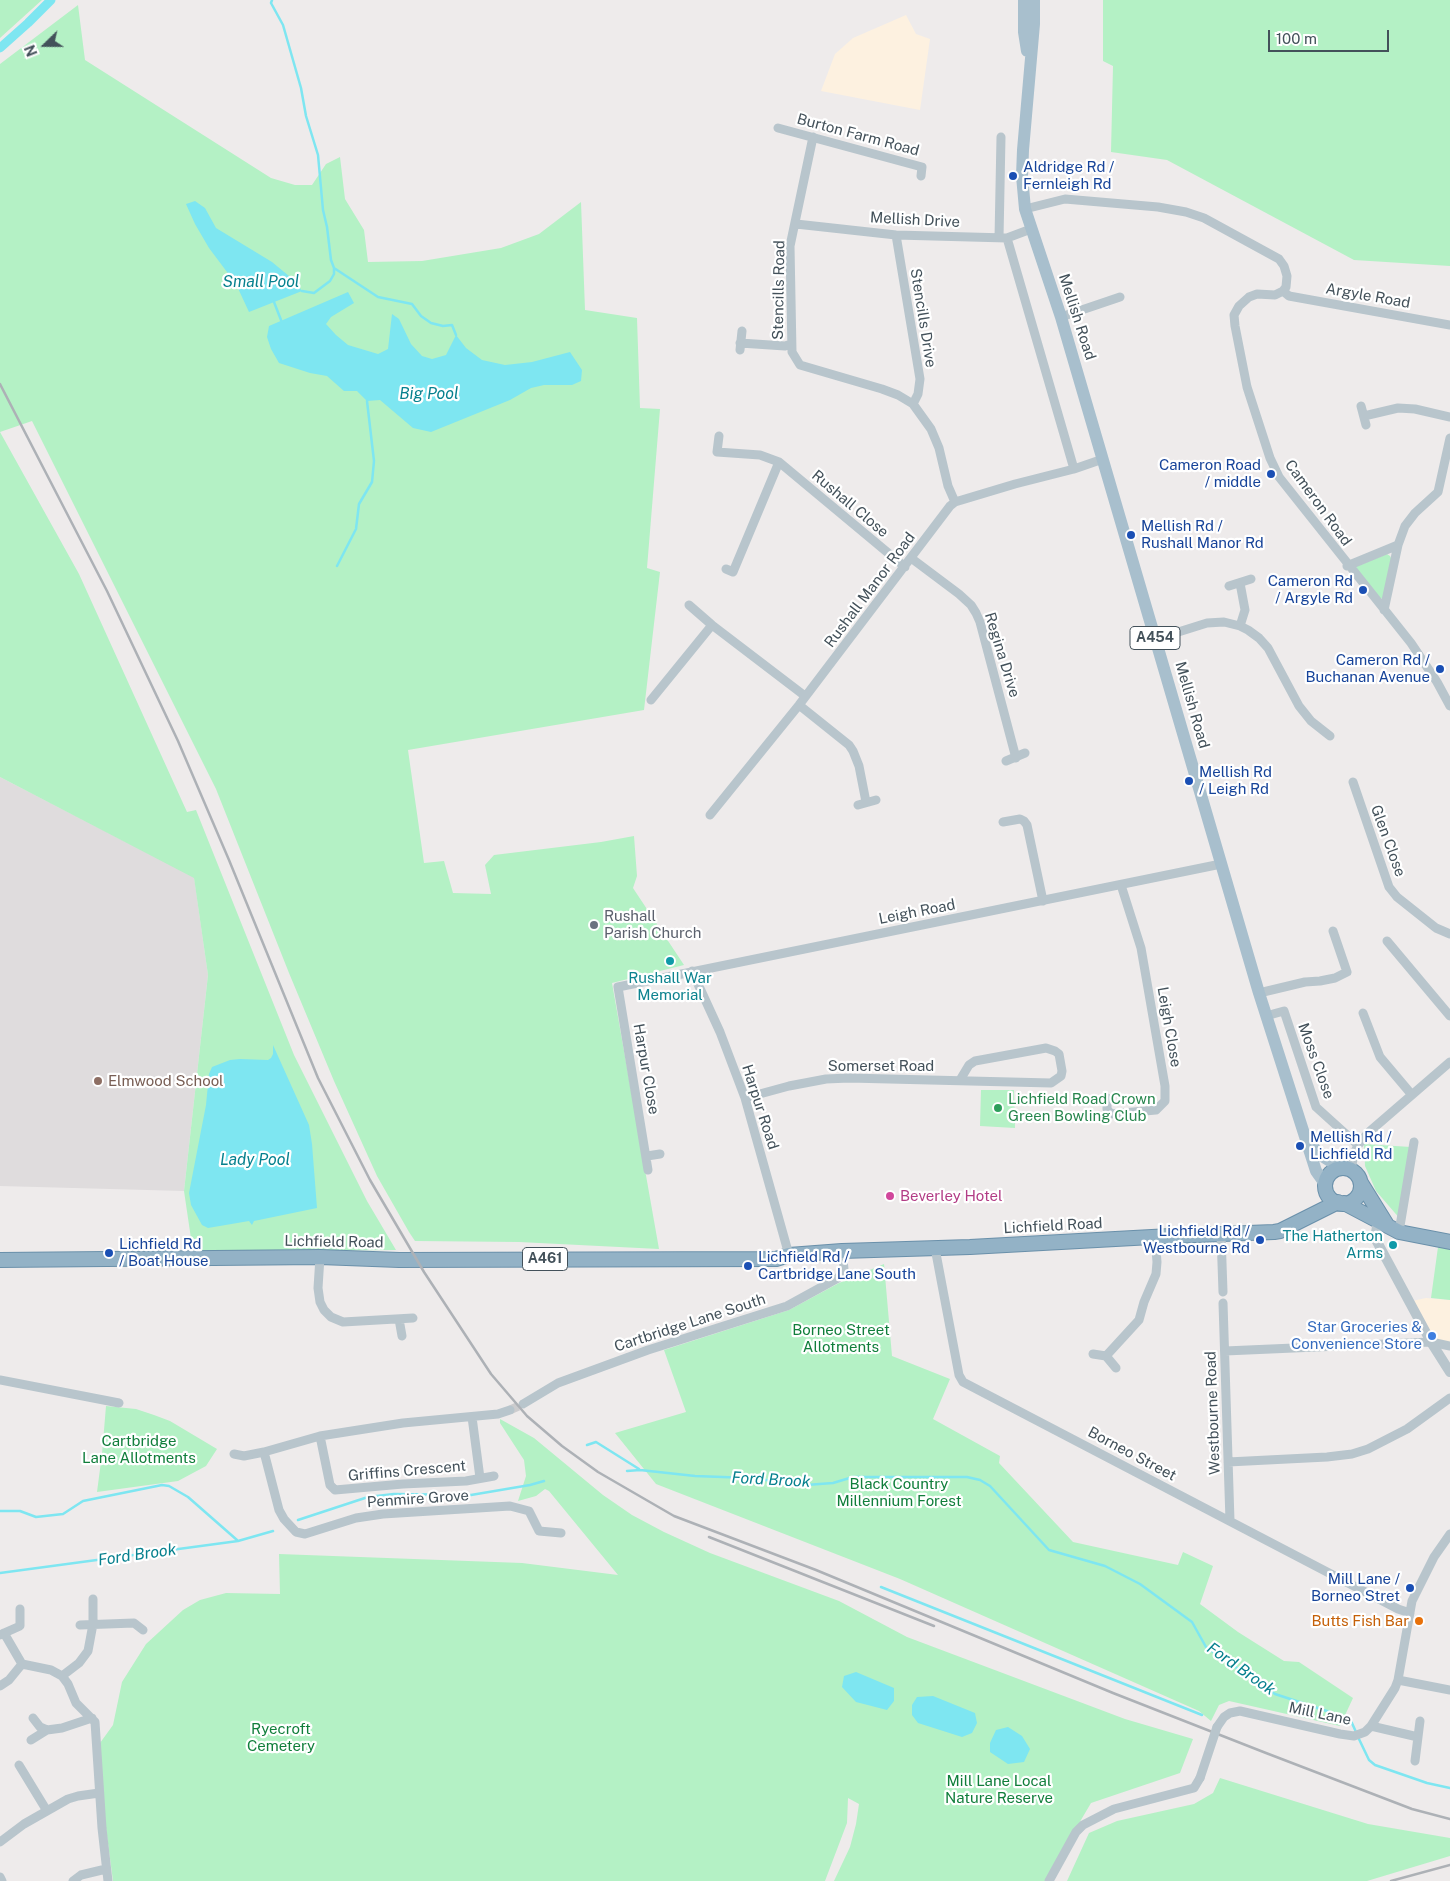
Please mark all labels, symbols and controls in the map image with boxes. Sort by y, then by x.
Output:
north arrow [20,20,70,70]
scale bar [1270,20,1391,52]
text: 100 m [1276,30,1317,47]
text: N [22,43,41,59]
street label: Burton Farm Road [795,110,921,160]
place label: Aldridge Rd / Fernleigh Rd [1023,158,1114,193]
marker: Aldridge Rd / Fernleigh Rd [1007,170,1019,182]
street label: Mellish Drive [870,209,960,231]
street label: Stencills Road [769,240,789,340]
street label: Stencills Drive [906,267,940,369]
water label: Small Pool [222,272,300,292]
street label: Mellish Road [1055,272,1099,362]
street label: Argyle Road [1324,280,1412,312]
water label: Big Pool [399,384,459,404]
place label: Cameron Road / middle [1159,456,1261,491]
street label: Cameron Road [1281,456,1355,550]
street label: Rushall Close [808,467,892,541]
marker: Cameron Road / middle [1265,468,1277,480]
place label: Mellish Rd / Rushall Manor Rd [1141,517,1264,552]
street label: Rushall Manor Road [821,529,919,651]
marker: Mellish Rd / Rushall Manor Rd [1125,529,1137,541]
place label: Cameron Rd / Argyle Rd [1268,572,1353,607]
marker: Cameron Rd / Argyle Rd [1357,584,1369,596]
street label: Regina Drive [981,610,1023,700]
road number: A454 [1130,626,1180,650]
place label: Cameron Rd / Buchanan Avenue [1306,651,1430,686]
street label: Mellish Road [1171,659,1213,751]
marker: Cameron Rd / Buchanan Avenue [1434,663,1446,675]
place label: Mellish Rd / Leigh Rd [1199,763,1272,798]
marker: Mellish Rd / Leigh Rd [1183,775,1195,787]
street label: Glen Close [1367,803,1409,879]
street label: Leigh Road [877,896,957,928]
place label: Rushall Parish Church [604,907,701,942]
marker: Rushall Parish Church [588,919,600,931]
marker: Rushall War Memorial [664,955,676,967]
place label: Rushall War Memorial [628,969,712,1004]
street label: Leigh Close [1153,985,1185,1069]
street label: Moss Close [1294,1021,1338,1101]
street label: Harpur Close [629,1022,663,1116]
street label: Somerset Road [828,1057,934,1075]
street label: Harpur Road [738,1062,782,1152]
place label: Elmwood School [108,1072,224,1090]
marker: Elmwood School [92,1075,104,1087]
place label: Lichfield Road Crown Green Bowling Club [1008,1090,1156,1125]
marker: Lichfield Road Crown Green Bowling Club [992,1102,1004,1114]
place label: Mellish Rd / Lichfield Rd [1310,1128,1393,1163]
marker: Mellish Rd / Lichfield Rd [1294,1140,1306,1152]
water label: Lady Pool [220,1150,290,1170]
place label: Beverley Hotel [900,1187,1003,1205]
marker: Beverley Hotel [884,1190,896,1202]
street label: Lichfield Road [1003,1214,1103,1238]
place label: Lichfield Rd / Westbourne Rd [1143,1222,1250,1257]
place label: The Hatherton Arms [1282,1227,1383,1262]
street label: Lichfield Road [284,1232,384,1252]
marker: Lichfield Rd / Westbourne Rd [1254,1234,1266,1246]
place label: Lichfield Rd / Boat House [119,1235,208,1270]
marker: The Hatherton Arms [1387,1239,1399,1251]
marker: Lichfield Rd / Boat House [103,1247,115,1259]
road number: A461 [522,1248,568,1270]
place label: Lichfield Rd / Cartbridge Lane South [758,1248,916,1283]
marker: Lichfield Rd / Cartbridge Lane South [742,1260,754,1272]
street label: Cartbridge Lane South [612,1290,768,1356]
place label: Star Groceries & Convenience Store [1291,1318,1422,1353]
park label: Borneo Street Allotments [792,1321,890,1356]
marker: Star Groceries & Convenience Store [1426,1330,1438,1342]
street label: Westbourne Road [1202,1351,1224,1475]
street label: Borneo Street [1085,1423,1179,1485]
park label: Cartbridge Lane Allotments [82,1432,196,1467]
street label: Griffins Crescent [347,1457,467,1485]
water label: Ford Brook [731,1468,811,1492]
park label: Black Country Millennium Forest [836,1475,962,1510]
street label: Penmire Grove [366,1486,470,1512]
water label: Ford Brook [97,1540,177,1570]
place label: Mill Lane / Borneo Stret [1311,1570,1400,1605]
marker: Mill Lane / Borneo Stret [1404,1582,1416,1594]
place label: Butts Fish Bar [1311,1612,1409,1630]
marker: Butts Fish Bar [1413,1615,1425,1627]
water label: Ford Brook [1203,1639,1279,1699]
street label: Mill Lane [1287,1699,1353,1729]
park label: Ryecroft Cemetery [247,1720,315,1755]
park label: Mill Lane Local Nature Reserve [945,1772,1053,1807]

